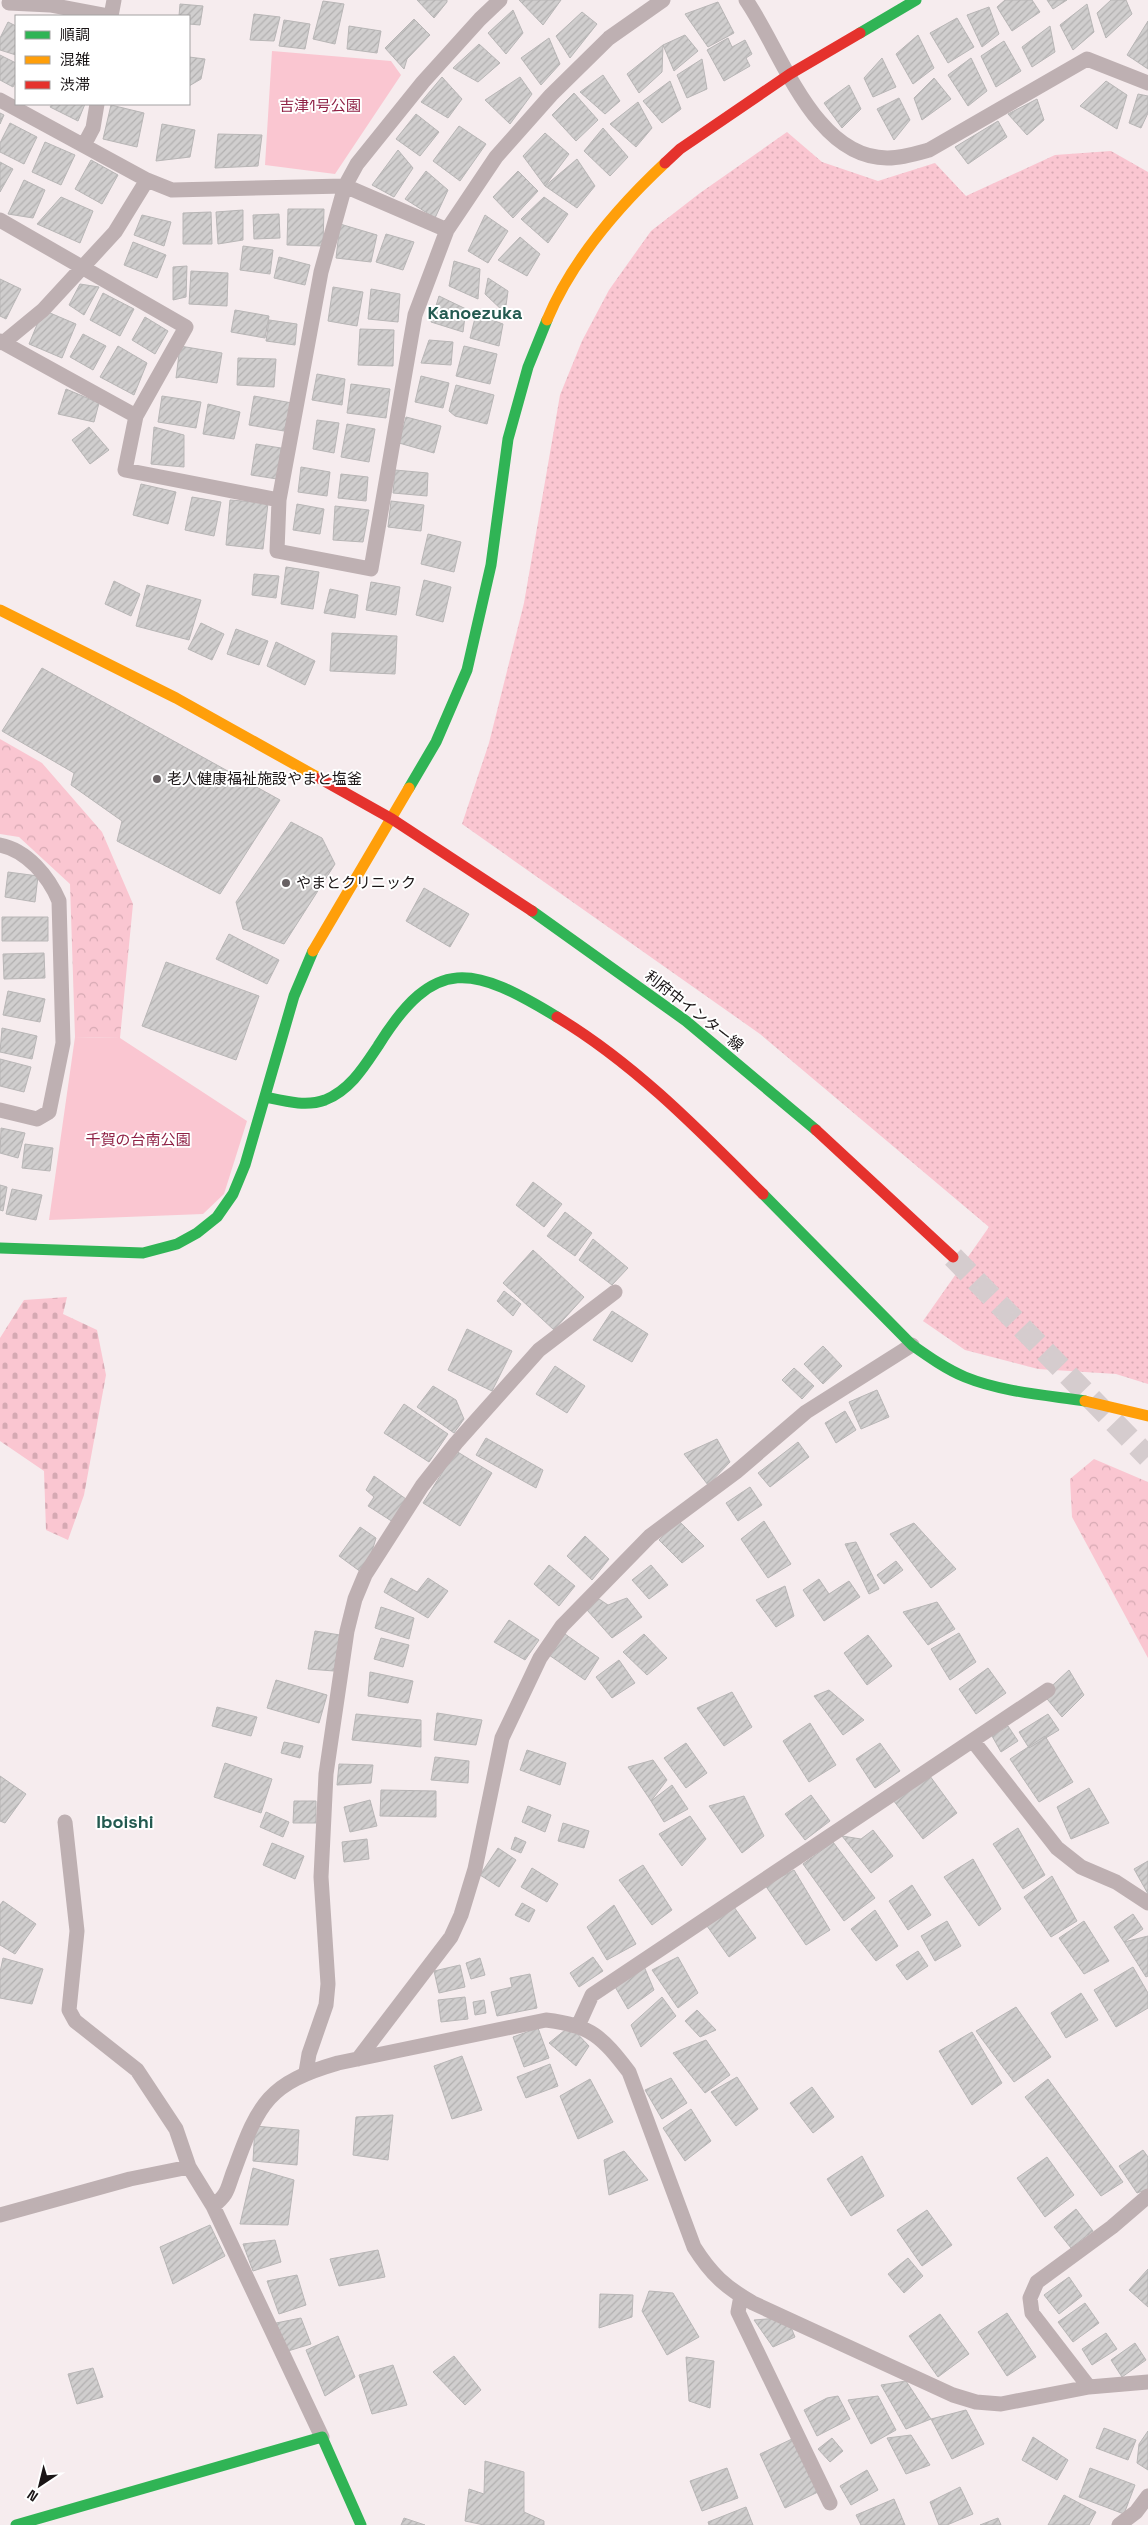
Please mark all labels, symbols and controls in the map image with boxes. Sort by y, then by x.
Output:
legend [15,15,190,105]
text: 順調 [60,25,90,44]
text: 混雑 [60,50,90,69]
text: 渋滞 [60,75,90,94]
park label: 吉津1号公園 [279,96,361,115]
district label: Kanoezuka [428,301,523,324]
place label: 老人健康福祉施設やまと塩釜 [167,769,362,788]
marker: 老人健康福祉施設やまと塩釜 [151,773,163,785]
place label: やまとクリニック [296,873,416,892]
marker: やまとクリニック [280,877,292,889]
street label: 利府中インター線 [641,966,747,1055]
park label: 千賀の台南公園 [85,1130,191,1149]
district label: Iboishi [96,1810,154,1833]
north arrow [15,2460,65,2510]
text: N [24,2486,42,2506]

